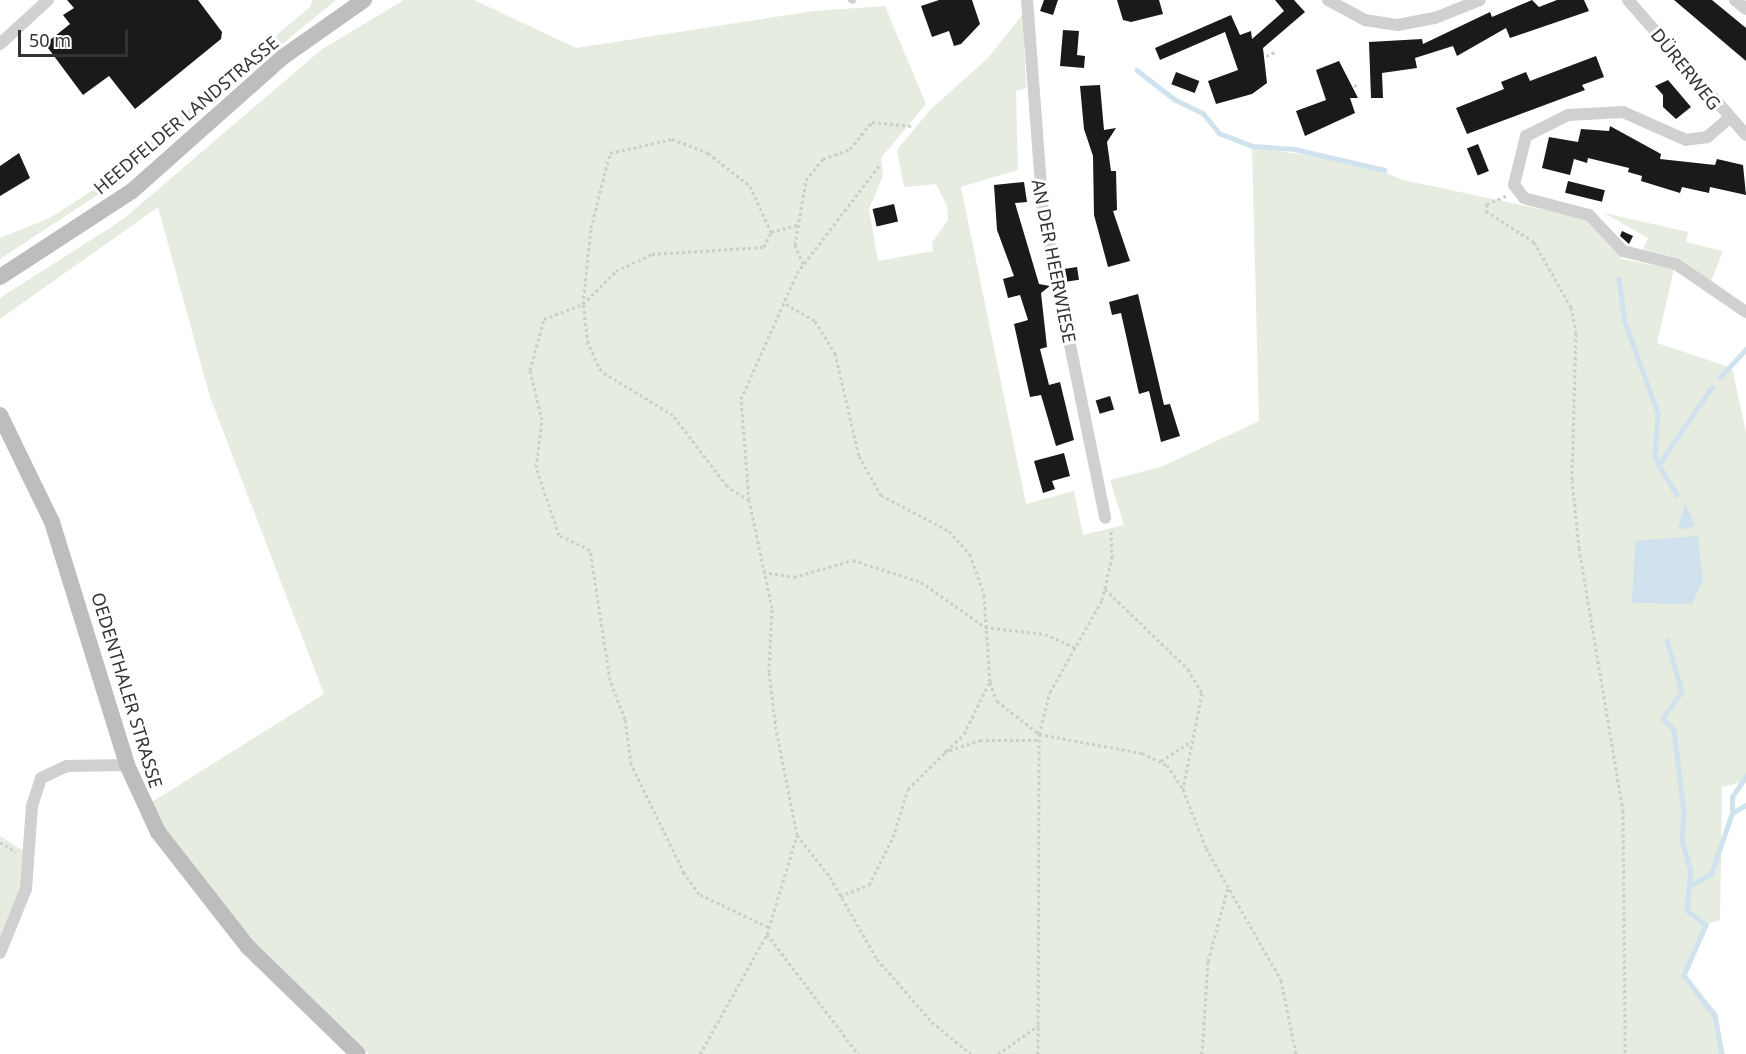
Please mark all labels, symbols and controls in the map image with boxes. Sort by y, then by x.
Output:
scale bar [21,18,130,56]
street label: DÜRERWEG [1647,24,1725,114]
text: 50 m [29,28,71,52]
street label: HEEDFELDER LANDSTRASSE [89,31,283,199]
street label: AN DER HEERWIESE [1028,177,1080,345]
street label: OEDENTHALER STRASSE [87,590,167,790]

